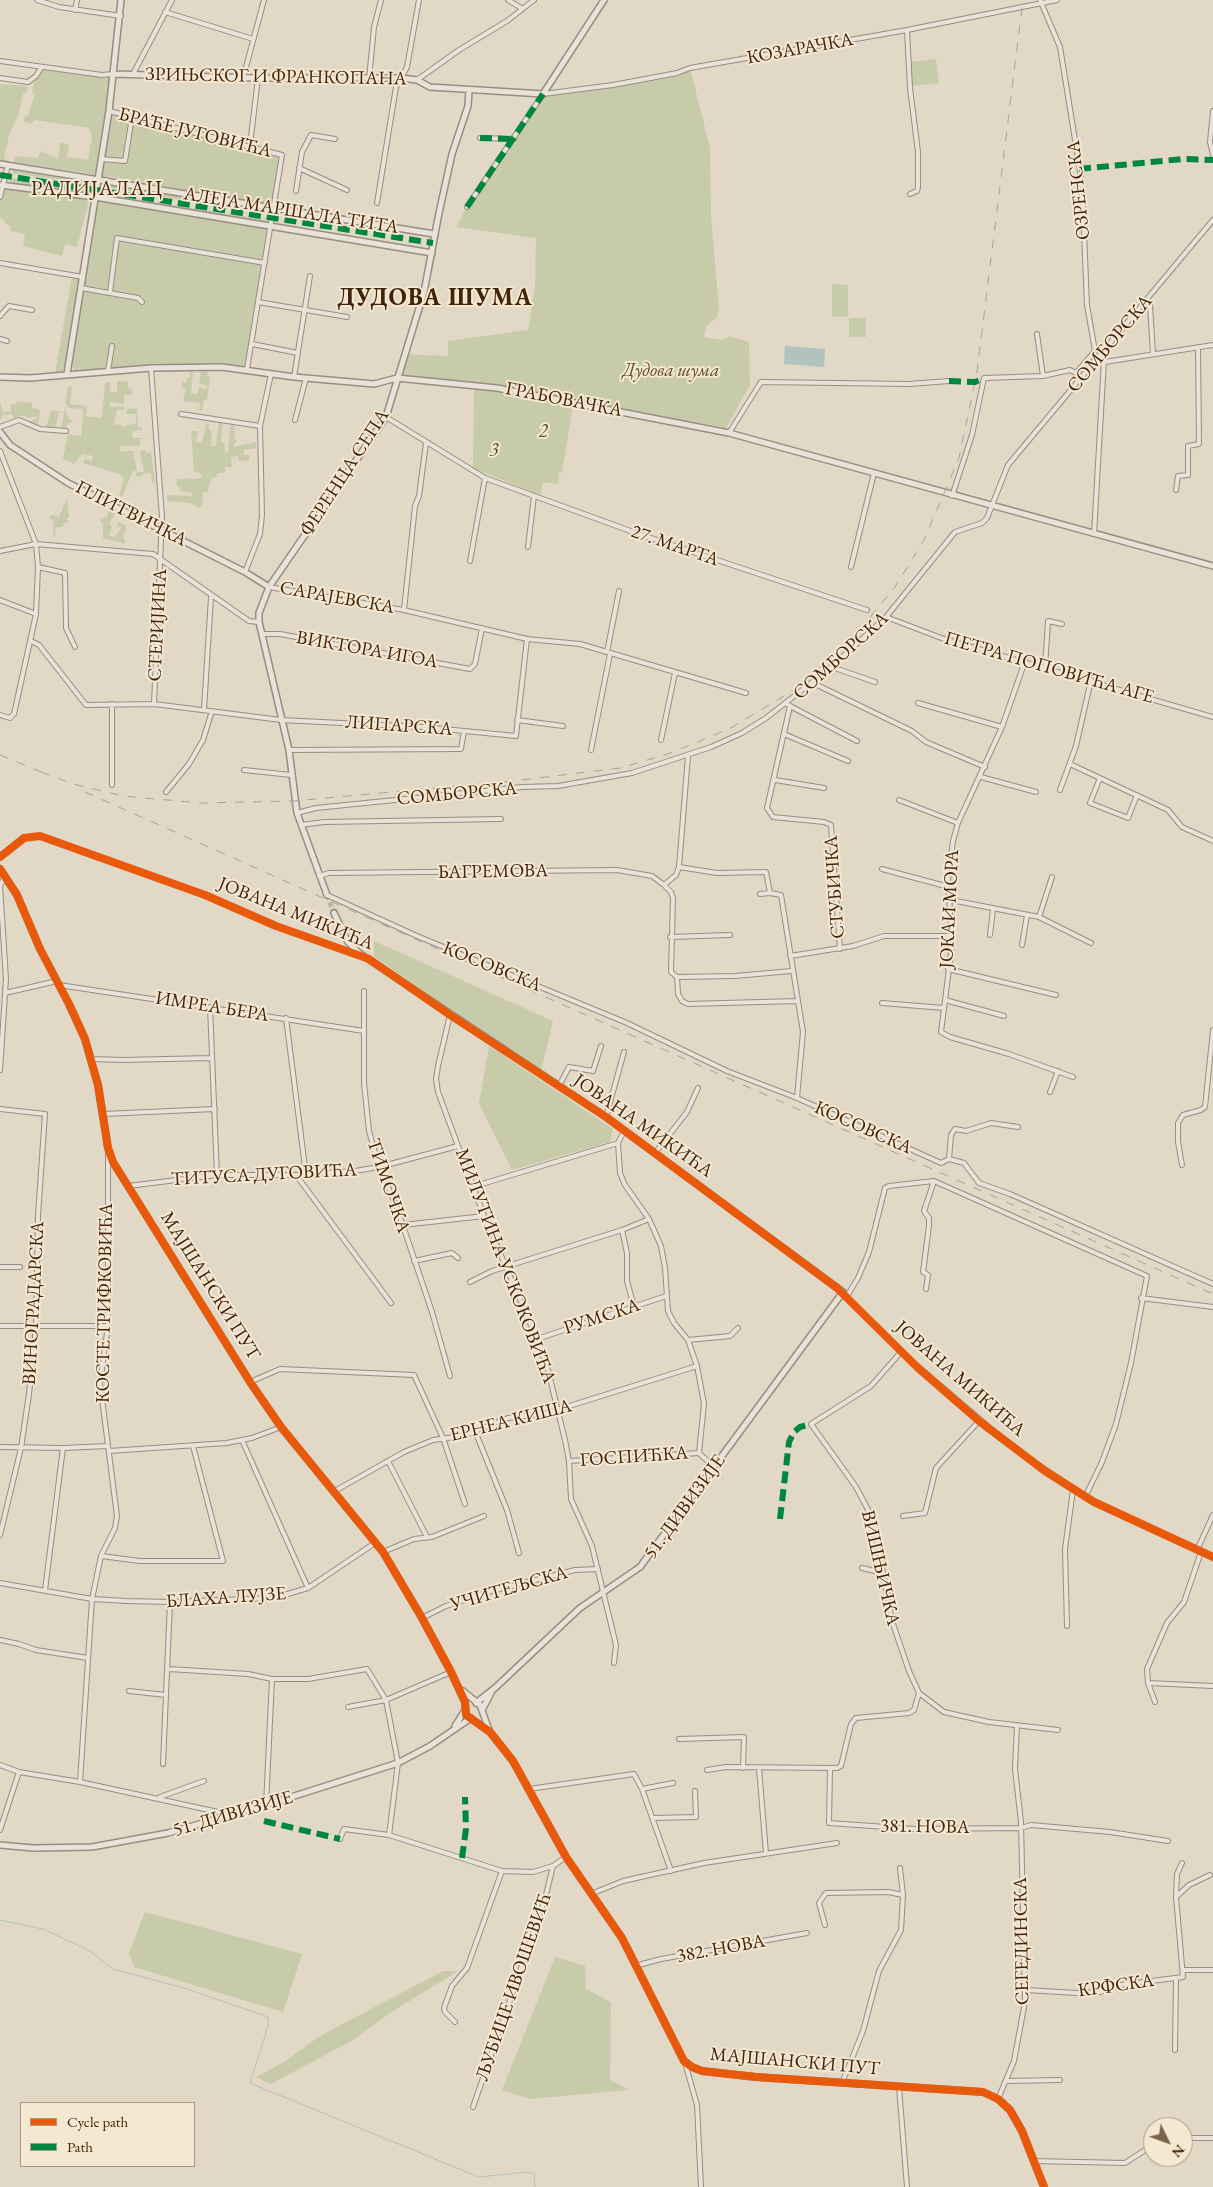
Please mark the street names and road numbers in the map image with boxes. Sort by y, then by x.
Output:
street label: КОЗАРАЧКА [745,28,855,70]
street label: ЗРИЊСКОГ И ФРАНКОПАНА [145,63,407,91]
street label: БРАЋЕ ЈУГОВИЋА [116,103,274,163]
street label: ОЗРЕНСКА [1062,139,1096,241]
street label: АЛЕЈА МАРШАЛА ТИТА [182,183,400,239]
street label: СОМБОРСКА [1062,290,1158,398]
street label: ГРАБОВАЧКА [504,377,624,423]
street label: ФЕРЕНЦА СЕПА [296,405,394,541]
street label: ПЛИТВИЧКА [71,476,191,552]
street label: 27. МАРТА [628,520,722,572]
street label: СТЕРИЈИНА [144,568,172,682]
street label: САРАЈЕВСКА [278,577,396,619]
street label: СОМБОРСКА [789,607,893,705]
street label: ВИКТОРА ИГОА [294,626,440,674]
street label: ПЕТРА ПОПОВИЋА АГЕ [942,627,1156,709]
street label: ЛИПАРСКА [345,711,453,741]
street label: СОМБОРСКА [396,777,518,811]
street label: СТУБИЧКА [820,835,850,939]
street label: ЈОКАИ МОРА [935,849,965,969]
street label: БАГРЕМОВА [437,860,549,884]
street label: ЈОВАНА МИКИЋА [215,872,377,956]
street label: КОСОВСКА [439,937,545,997]
street label: ИМРЕА БЕРА [154,987,270,1027]
street label: ЈОВАНА МИКИЋА [569,1069,717,1183]
street label: КОСОВСКА [811,1096,915,1160]
street label: ТИМОЧКА [361,1136,415,1236]
street label: МИЛУТИНА УСКОКОВИЋА [450,1145,560,1387]
street label: ТИТУСА ДУГОВИЋА [170,1159,358,1191]
street label: КОСТЕ ТРИФКОВИЋА [92,1203,118,1403]
street label: МАЈШАНСКИ ПУТ [155,1208,265,1364]
street label: ВИНОГРАДАРСКА [18,1220,50,1386]
street label: РУМСКА [561,1294,643,1340]
street label: ЈОВАНА МИКИЋА [890,1316,1030,1442]
street label: ЕРНЕА КИША [448,1395,574,1447]
street label: ГОСПИЋКА [579,1442,689,1472]
street label: 51. ДИВИЗИЈЕ [639,1450,731,1564]
street label: ВИШЊИЧКА [856,1508,904,1628]
street label: УЧИТЕЉСКА [448,1561,570,1617]
street label: БЛАХА ЛУЈЗЕ [165,1582,287,1614]
street label: 51. ДИВИЗИЈЕ [170,1786,296,1842]
street label: 381. НОВА [880,1815,970,1839]
street label: СЕГЕДИНСКА [1009,1877,1035,2005]
street label: ЉУБИЦЕ ИВОШЕВИЋ [471,1890,557,2084]
street label: 382. НОВА [675,1930,767,1968]
street label: КРФСКА [1076,1969,1156,2003]
street label: МАЈШАНСКИ ПУТ [709,2043,881,2081]

